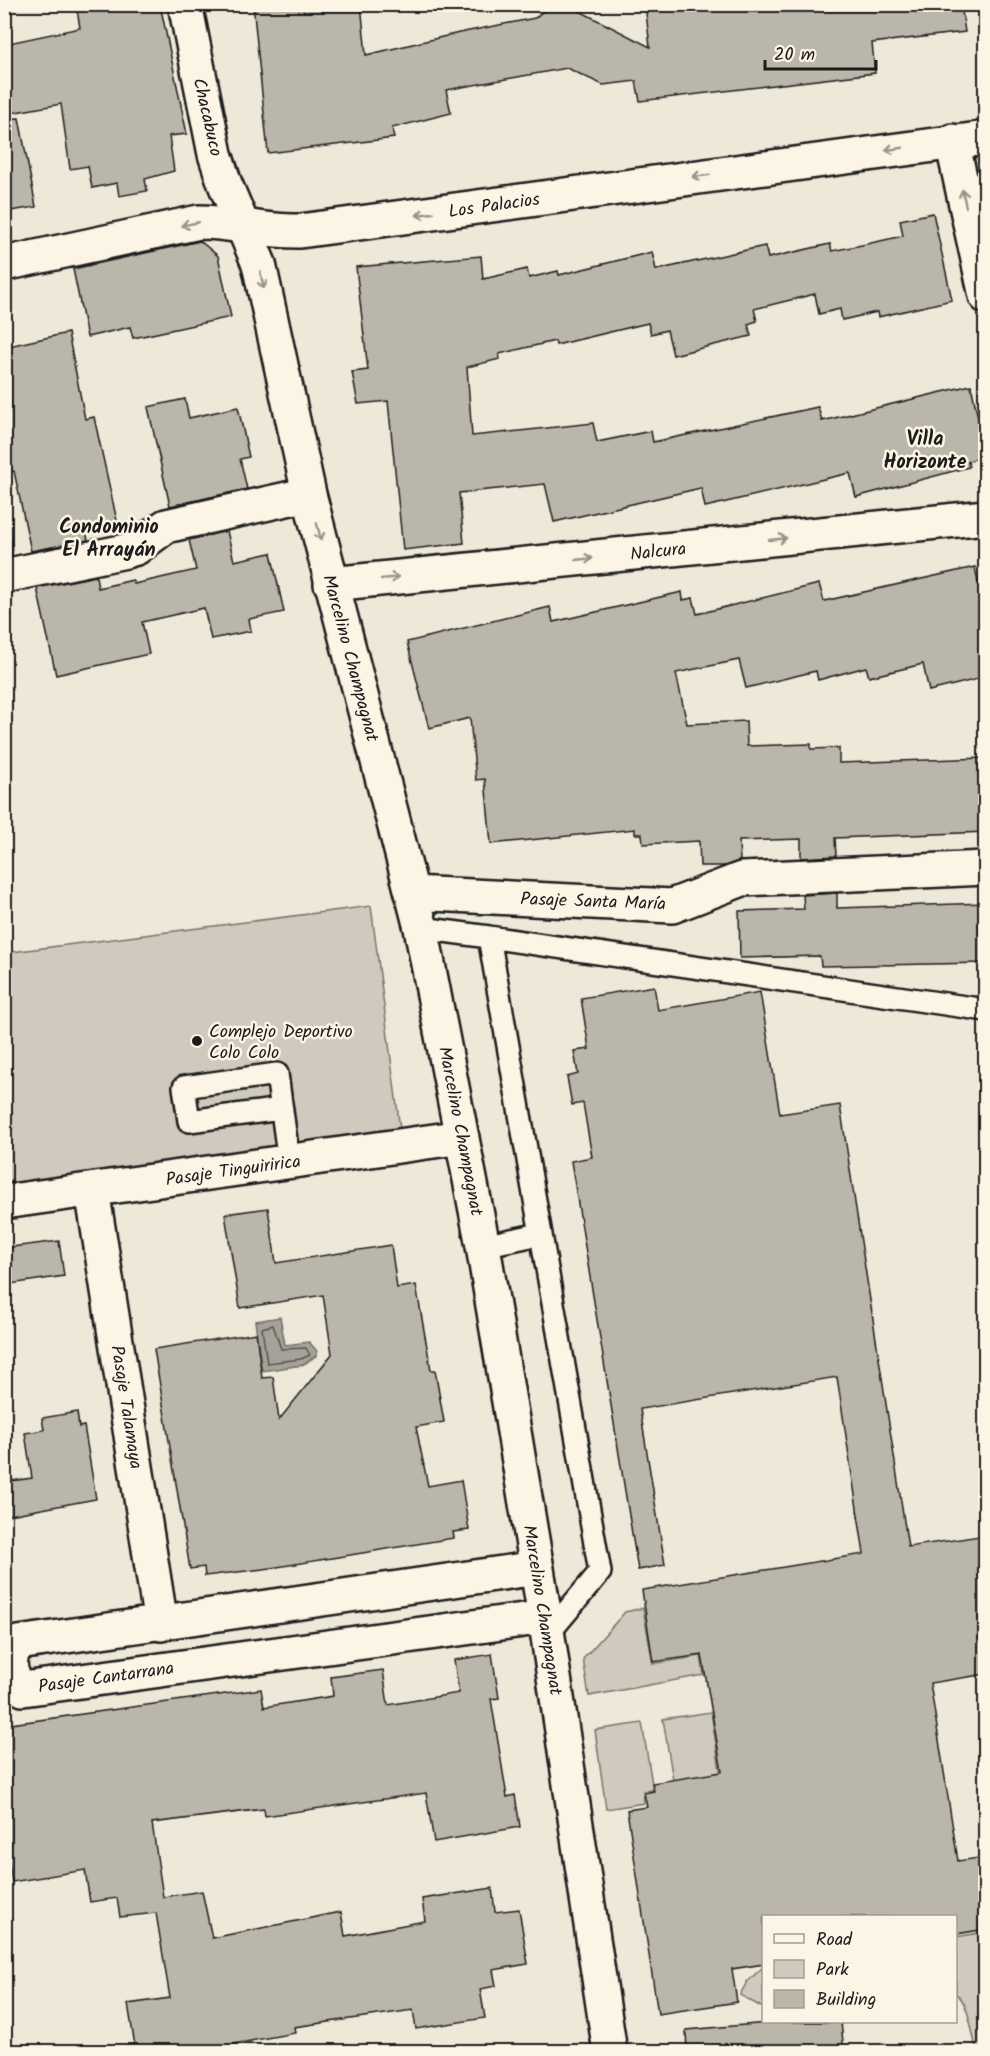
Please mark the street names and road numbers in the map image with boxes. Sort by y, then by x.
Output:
street label: Chacabuco [183,75,230,159]
street label: Los Palacios [447,186,542,227]
street label: Nalcura [629,535,688,570]
street label: Marcelino Champagnat [313,571,386,746]
street label: Pasaje Santa María [520,885,666,920]
street label: Marcelino Champagnat [429,1044,490,1220]
street label: Pasaje Tinguiririca [164,1148,303,1195]
street label: Pasaje Talamaya [101,1343,150,1471]
street label: Marcelino Champagnat [514,1523,569,1699]
street label: Pasaje Cantarrana [36,1655,176,1702]

